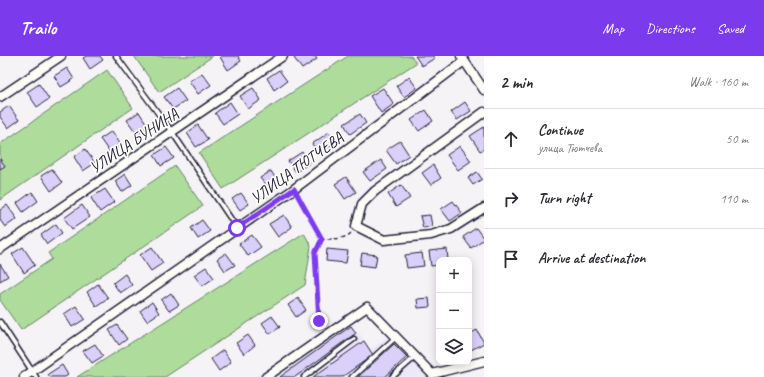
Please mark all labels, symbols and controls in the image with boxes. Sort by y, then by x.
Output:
text: Trailo [20,16,56,40]
text: Map [603,20,624,37]
text: Directions [646,20,695,37]
text: Saved [717,20,744,37]
text: 2 min [500,72,533,93]
text: Walk · 160 m [689,74,748,90]
street label: УЛИЦА БУНИНА [86,103,183,178]
text: Continue [538,121,583,140]
street label: УЛИЦА ТЮТЧЕВА [247,127,348,208]
icon: ahead [500,128,522,150]
text: 50 m [726,131,748,147]
text: улица Тютчева [538,140,602,156]
icon: right [500,188,522,210]
text: Turn right [538,189,591,208]
text: 110 m [720,191,748,207]
route start [228,219,246,237]
icon: arrive [500,248,522,270]
text: Arrive at destination [538,249,645,268]
map controls [436,257,472,365]
button: + [436,257,472,293]
button: − [436,293,472,329]
route end [310,312,328,330]
button: layers [436,329,472,365]

